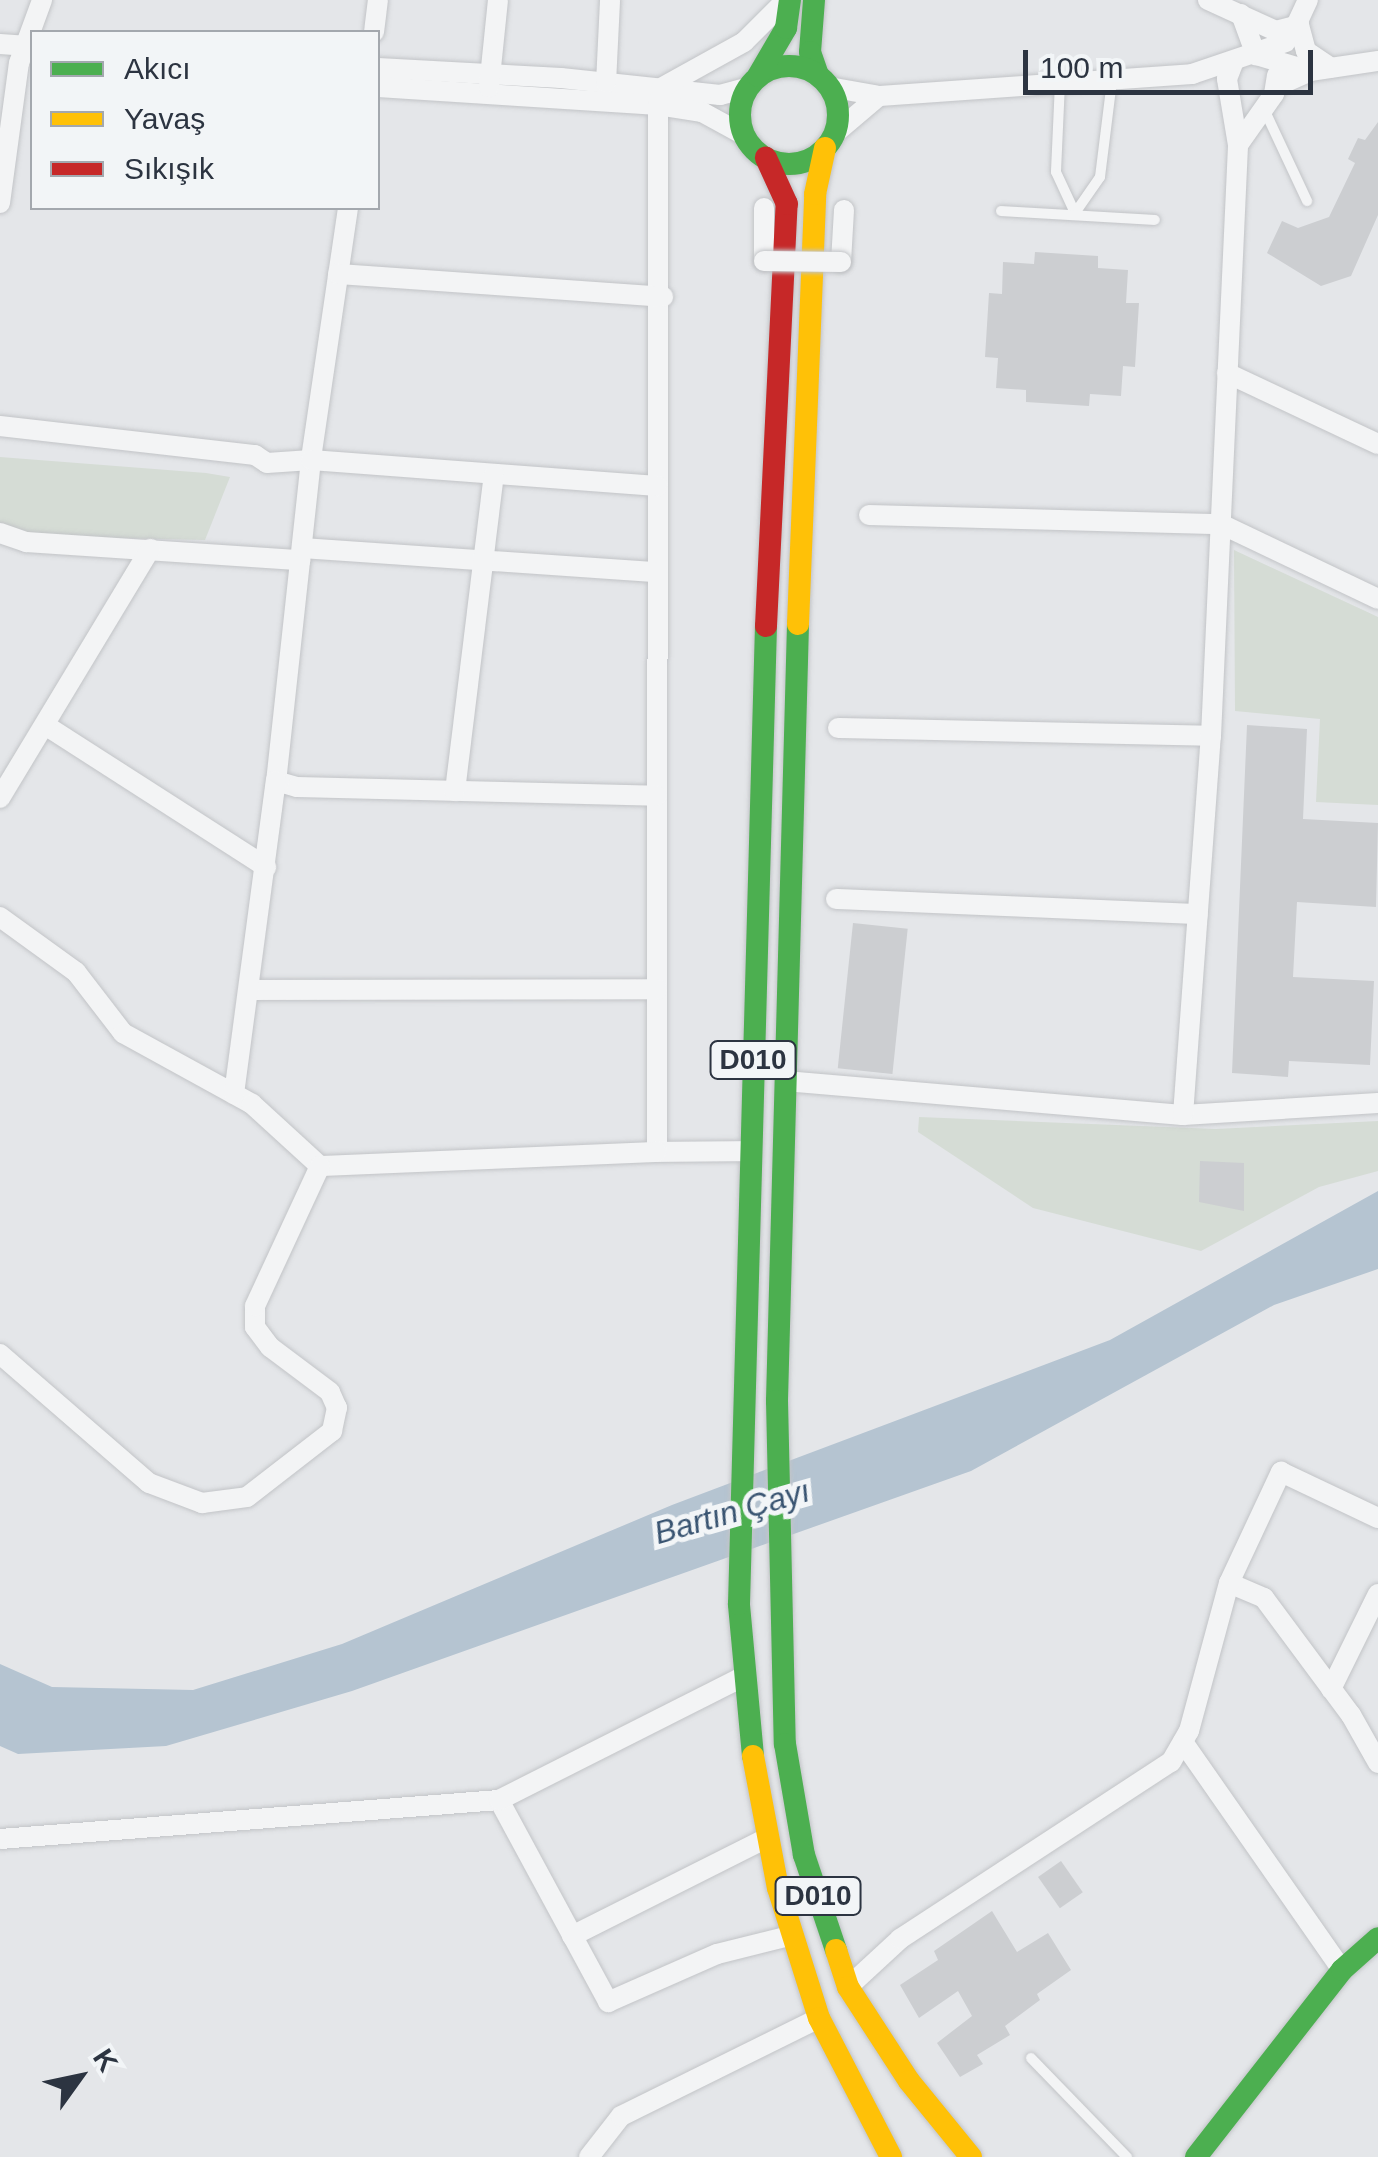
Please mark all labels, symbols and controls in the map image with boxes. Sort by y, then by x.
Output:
legend [30,30,380,210]
scale bar [1028,30,1318,92]
text: 100 m [1040,51,1123,84]
text: Akıcı [124,52,191,85]
text: Yavaş [124,102,205,135]
text: Sıkışık [124,152,214,185]
road number: D010 [708,1037,798,1083]
water label: Bartın Çayı [650,1471,814,1553]
road number: D010 [773,1873,863,1919]
north arrow [30,2027,130,2127]
text: K [87,2043,124,2077]

